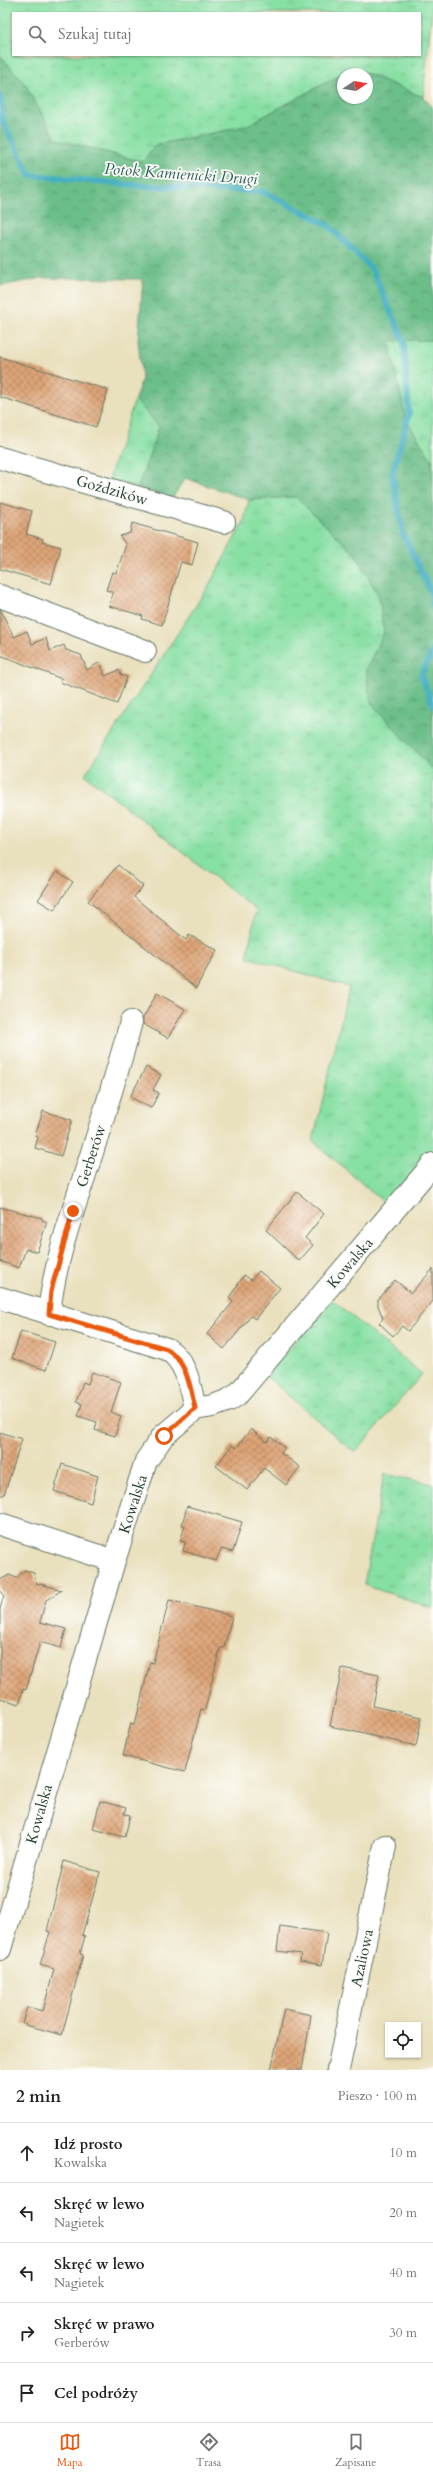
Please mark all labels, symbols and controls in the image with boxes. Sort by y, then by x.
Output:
search box [12,12,421,56]
icon: search [26,23,48,45]
text: Szukaj tutaj [58,24,132,44]
north arrow [337,68,373,104]
water label: Potok Kamienicki Drugi [104,158,259,190]
street label: Goździków [74,470,150,510]
street label: Gerberów [72,1122,110,1190]
route end [64,1202,82,1220]
street label: Kowalska [322,1233,378,1293]
route start [155,1427,173,1445]
street label: Kowalska [114,1471,152,1536]
street label: Kowalska [21,1781,57,1846]
street label: Azaliowa [346,1927,378,1989]
map controls [385,2022,421,2058]
button: locate [385,2022,421,2058]
text: 2 min [16,2085,61,2108]
text: Pieszo · 100 m [338,2087,417,2105]
text: Idź prosto [54,2134,122,2154]
icon: ahead [16,2142,38,2164]
text: 10 m [389,2144,417,2162]
text: Kowalska [54,2154,107,2172]
text: Skręć w lewo [54,2194,144,2214]
icon: left [16,2202,38,2224]
text: 20 m [389,2204,417,2222]
text: Nagietek [54,2214,105,2232]
text: Skręć w lewo [54,2254,144,2274]
icon: left [16,2262,38,2284]
text: 40 m [389,2264,417,2282]
text: Nagietek [54,2274,105,2292]
text: Skręć w prawo [54,2314,155,2334]
icon: right [16,2322,38,2344]
text: 30 m [389,2324,417,2342]
text: Gerberów [54,2334,110,2352]
icon: arrive [16,2382,38,2404]
text: Cel podróży [54,2383,138,2403]
tab: Mapa [57,2431,83,2470]
tab: Trasa [196,2431,221,2470]
tab: Zapisane [335,2431,376,2470]

